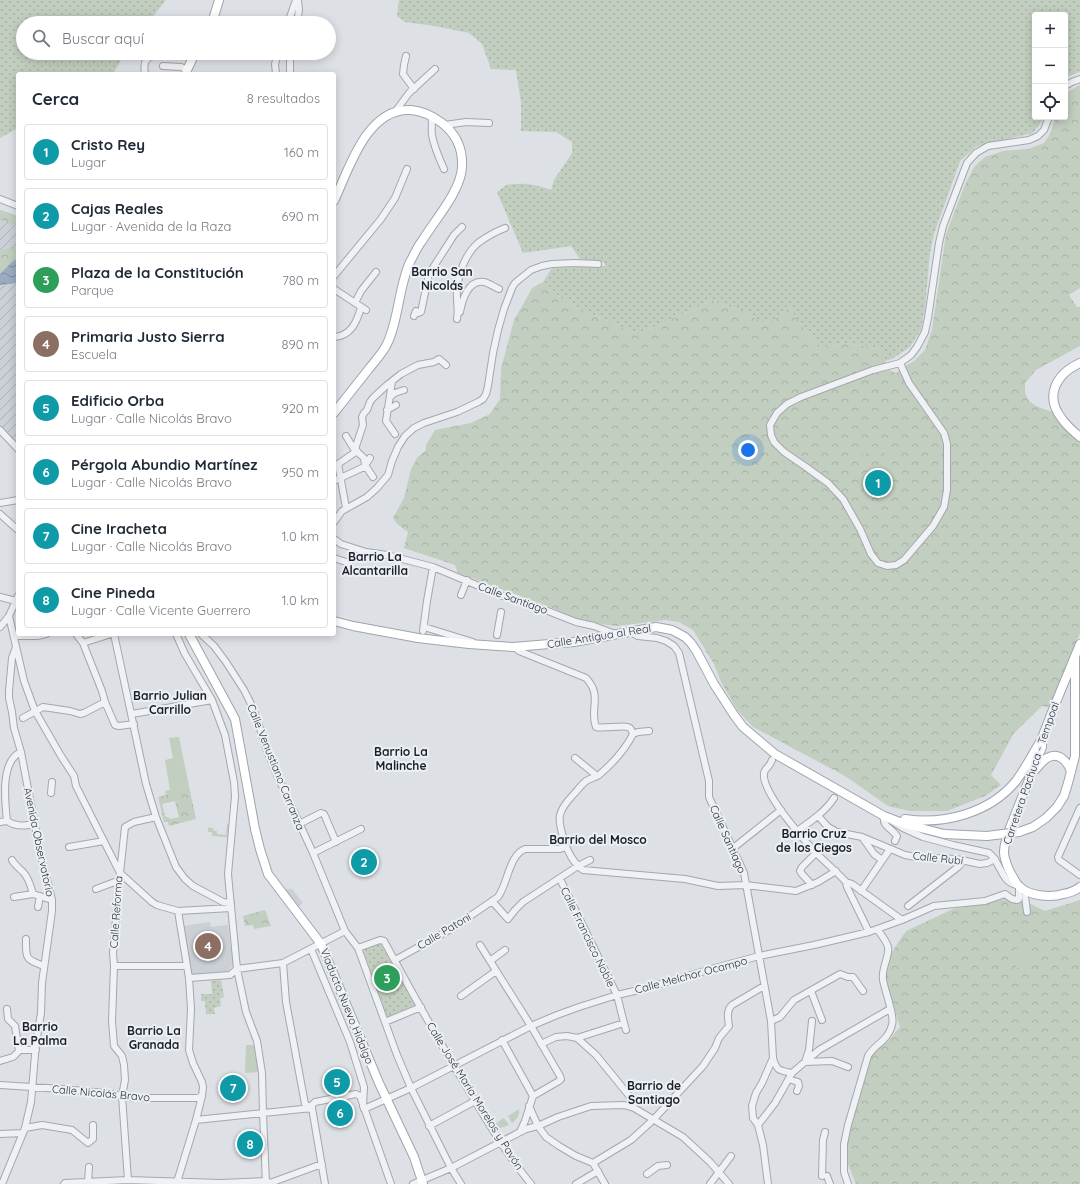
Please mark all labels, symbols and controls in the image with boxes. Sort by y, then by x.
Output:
map controls [1032,12,1068,120]
button: + [1032,12,1068,48]
search box [16,16,336,60]
icon: search [30,27,52,49]
text: Buscar aquí [62,29,144,48]
button: − [1032,48,1068,84]
button: locate [1032,84,1068,120]
text: Cerca [32,88,79,109]
text: 8 resultados [247,90,320,106]
text: Cristo Rey [71,135,145,154]
text: 1 [43,144,49,160]
text: 160 m [284,144,319,160]
text: Lugar [71,154,106,170]
text: Cajas Reales [71,199,163,218]
text: 2 [42,208,50,224]
text: 690 m [282,208,319,224]
text: Lugar · Avenida de la Raza [71,218,232,234]
text: Plaza de la Constitución [71,263,244,282]
district label: Barrio San Nicolás [411,264,473,293]
text: 3 [43,272,49,288]
text: 780 m [282,272,319,288]
text: Parque [71,282,114,298]
text: Primaria Justo Sierra [71,327,225,346]
text: 4 [42,336,50,352]
text: 890 m [282,336,319,352]
text: Escuela [71,346,117,362]
text: Edificio Orba [71,391,164,410]
text: 5 [42,400,50,416]
text: 920 m [281,400,319,416]
text: Lugar · Calle Nicolás Bravo [71,410,232,426]
your location [738,440,758,460]
text: Pérgola Abundio Martínez [71,455,258,474]
text: 6 [42,464,50,480]
text: 950 m [282,464,319,480]
pin: 1 [865,468,891,498]
text: Lugar · Calle Nicolás Bravo [71,474,232,490]
text: Cine Iracheta [71,519,167,538]
text: 7 [42,528,50,544]
text: 1.0 km [282,528,319,544]
text: Lugar · Calle Nicolás Bravo [71,538,232,554]
district label: Barrio La Alcantarilla [342,549,408,578]
street label: Calle Santiago [476,579,550,617]
text: Cine Pineda [71,583,155,602]
text: 8 [42,592,50,608]
text: 1.0 km [282,592,319,608]
text: Lugar · Calle Vicente Guerrero [71,602,251,618]
street label: Calle Antigua al Real [546,621,652,651]
district label: Barrio Julian Carrillo [133,688,207,717]
street label: Carretera Pachuca - Tempoal [1000,700,1062,846]
street label: Calle Venustiano Carranza [244,702,308,832]
district label: Barrio La Malinche [374,744,428,773]
street label: Avenida Observatorio [21,786,57,898]
street label: Calle Santiago [707,803,749,876]
district label: Barrio Cruz de los Ciegos [776,826,852,855]
district label: Barrio del Mosco [549,832,647,847]
pin: 2 [351,847,377,877]
street label: Calle Rubí [912,848,965,868]
street label: Calle Reforma [106,875,126,949]
street label: Calle Francisco Noble [558,885,618,989]
street label: Calle Patoni [415,909,473,953]
pin: 4 [195,931,221,961]
street label: Viaducto Nuevo Hidalgo [317,946,377,1066]
street label: Calle Melchor Ocampo [633,953,749,997]
pin: 3 [374,963,400,993]
district label: Barrio La Palma [13,1019,67,1048]
street label: Calle José María Morelos y Pavón [424,1020,526,1172]
district label: Barrio La Granada [127,1023,181,1052]
pin: 5 [324,1067,350,1097]
pin: 7 [220,1073,246,1103]
district label: Barrio de Santiago [627,1078,681,1107]
street label: Calle Nicolás Bravo [51,1082,151,1104]
pin: 6 [327,1098,353,1128]
pin: 8 [237,1129,263,1159]

